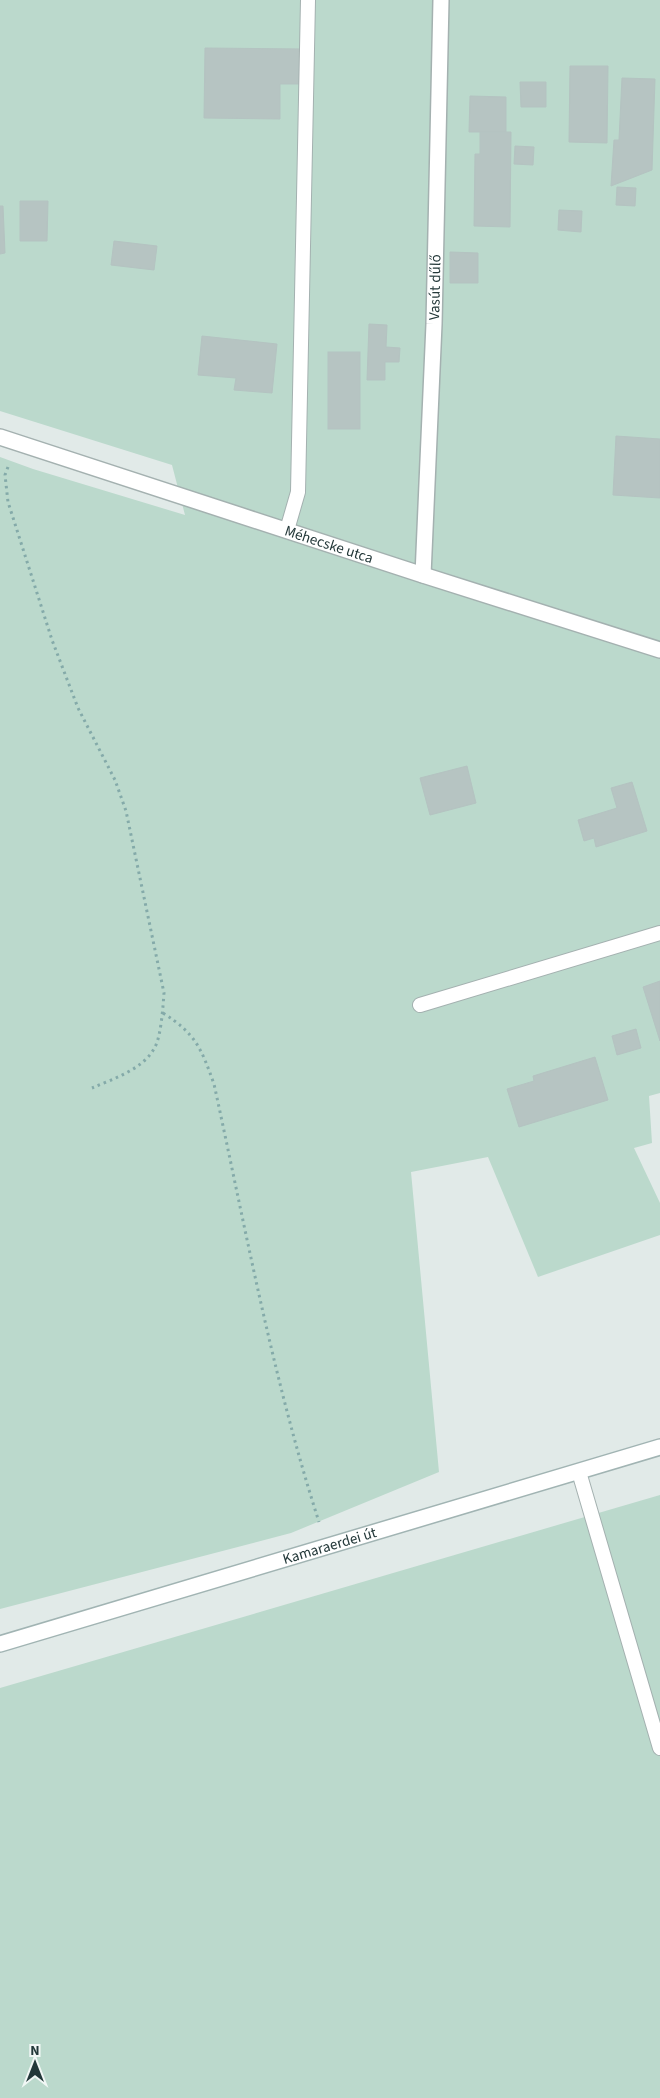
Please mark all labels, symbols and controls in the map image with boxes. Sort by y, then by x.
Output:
street label: Vasút dűlő [424,254,446,320]
street label: Méhecske utca [282,520,376,569]
street label: Kamaraerdei út [280,1522,379,1570]
north arrow [10,2038,60,2088]
text: N [30,2041,40,2061]

